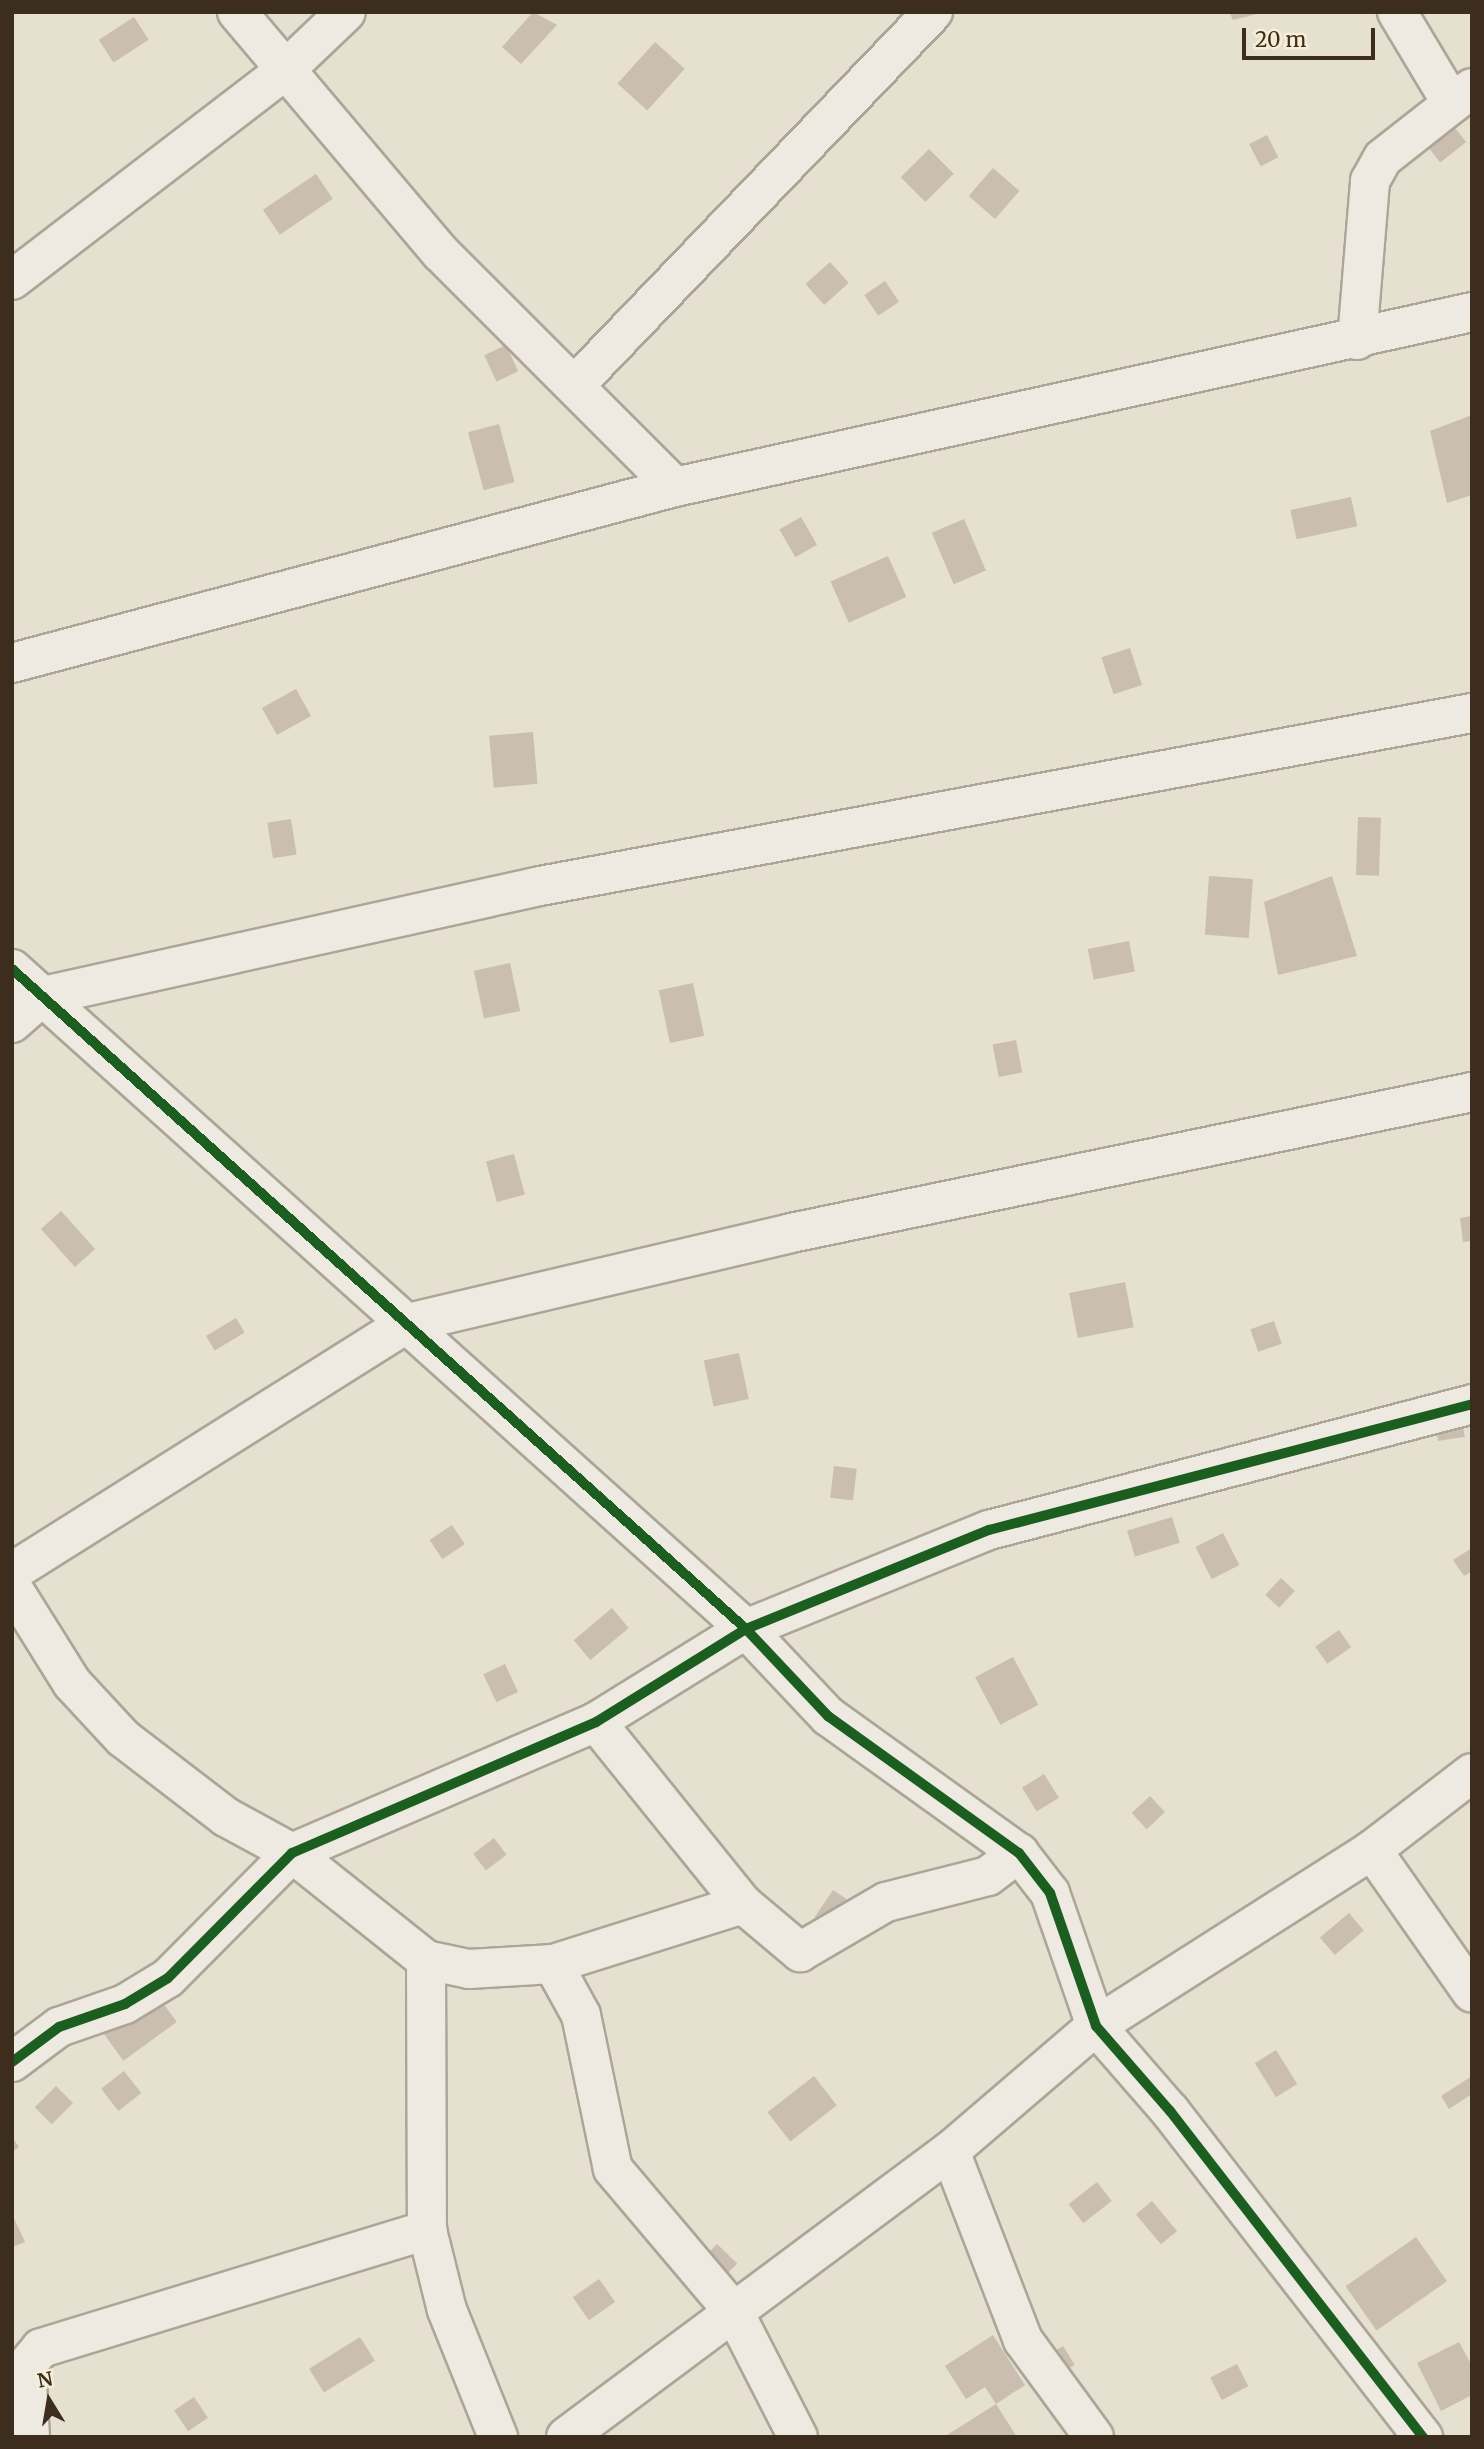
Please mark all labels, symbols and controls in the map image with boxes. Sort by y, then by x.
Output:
scale bar [1246,14,1379,58]
text: 20 m [1255,26,1306,53]
north arrow [14,2365,84,2435]
text: N [35,2366,55,2393]

